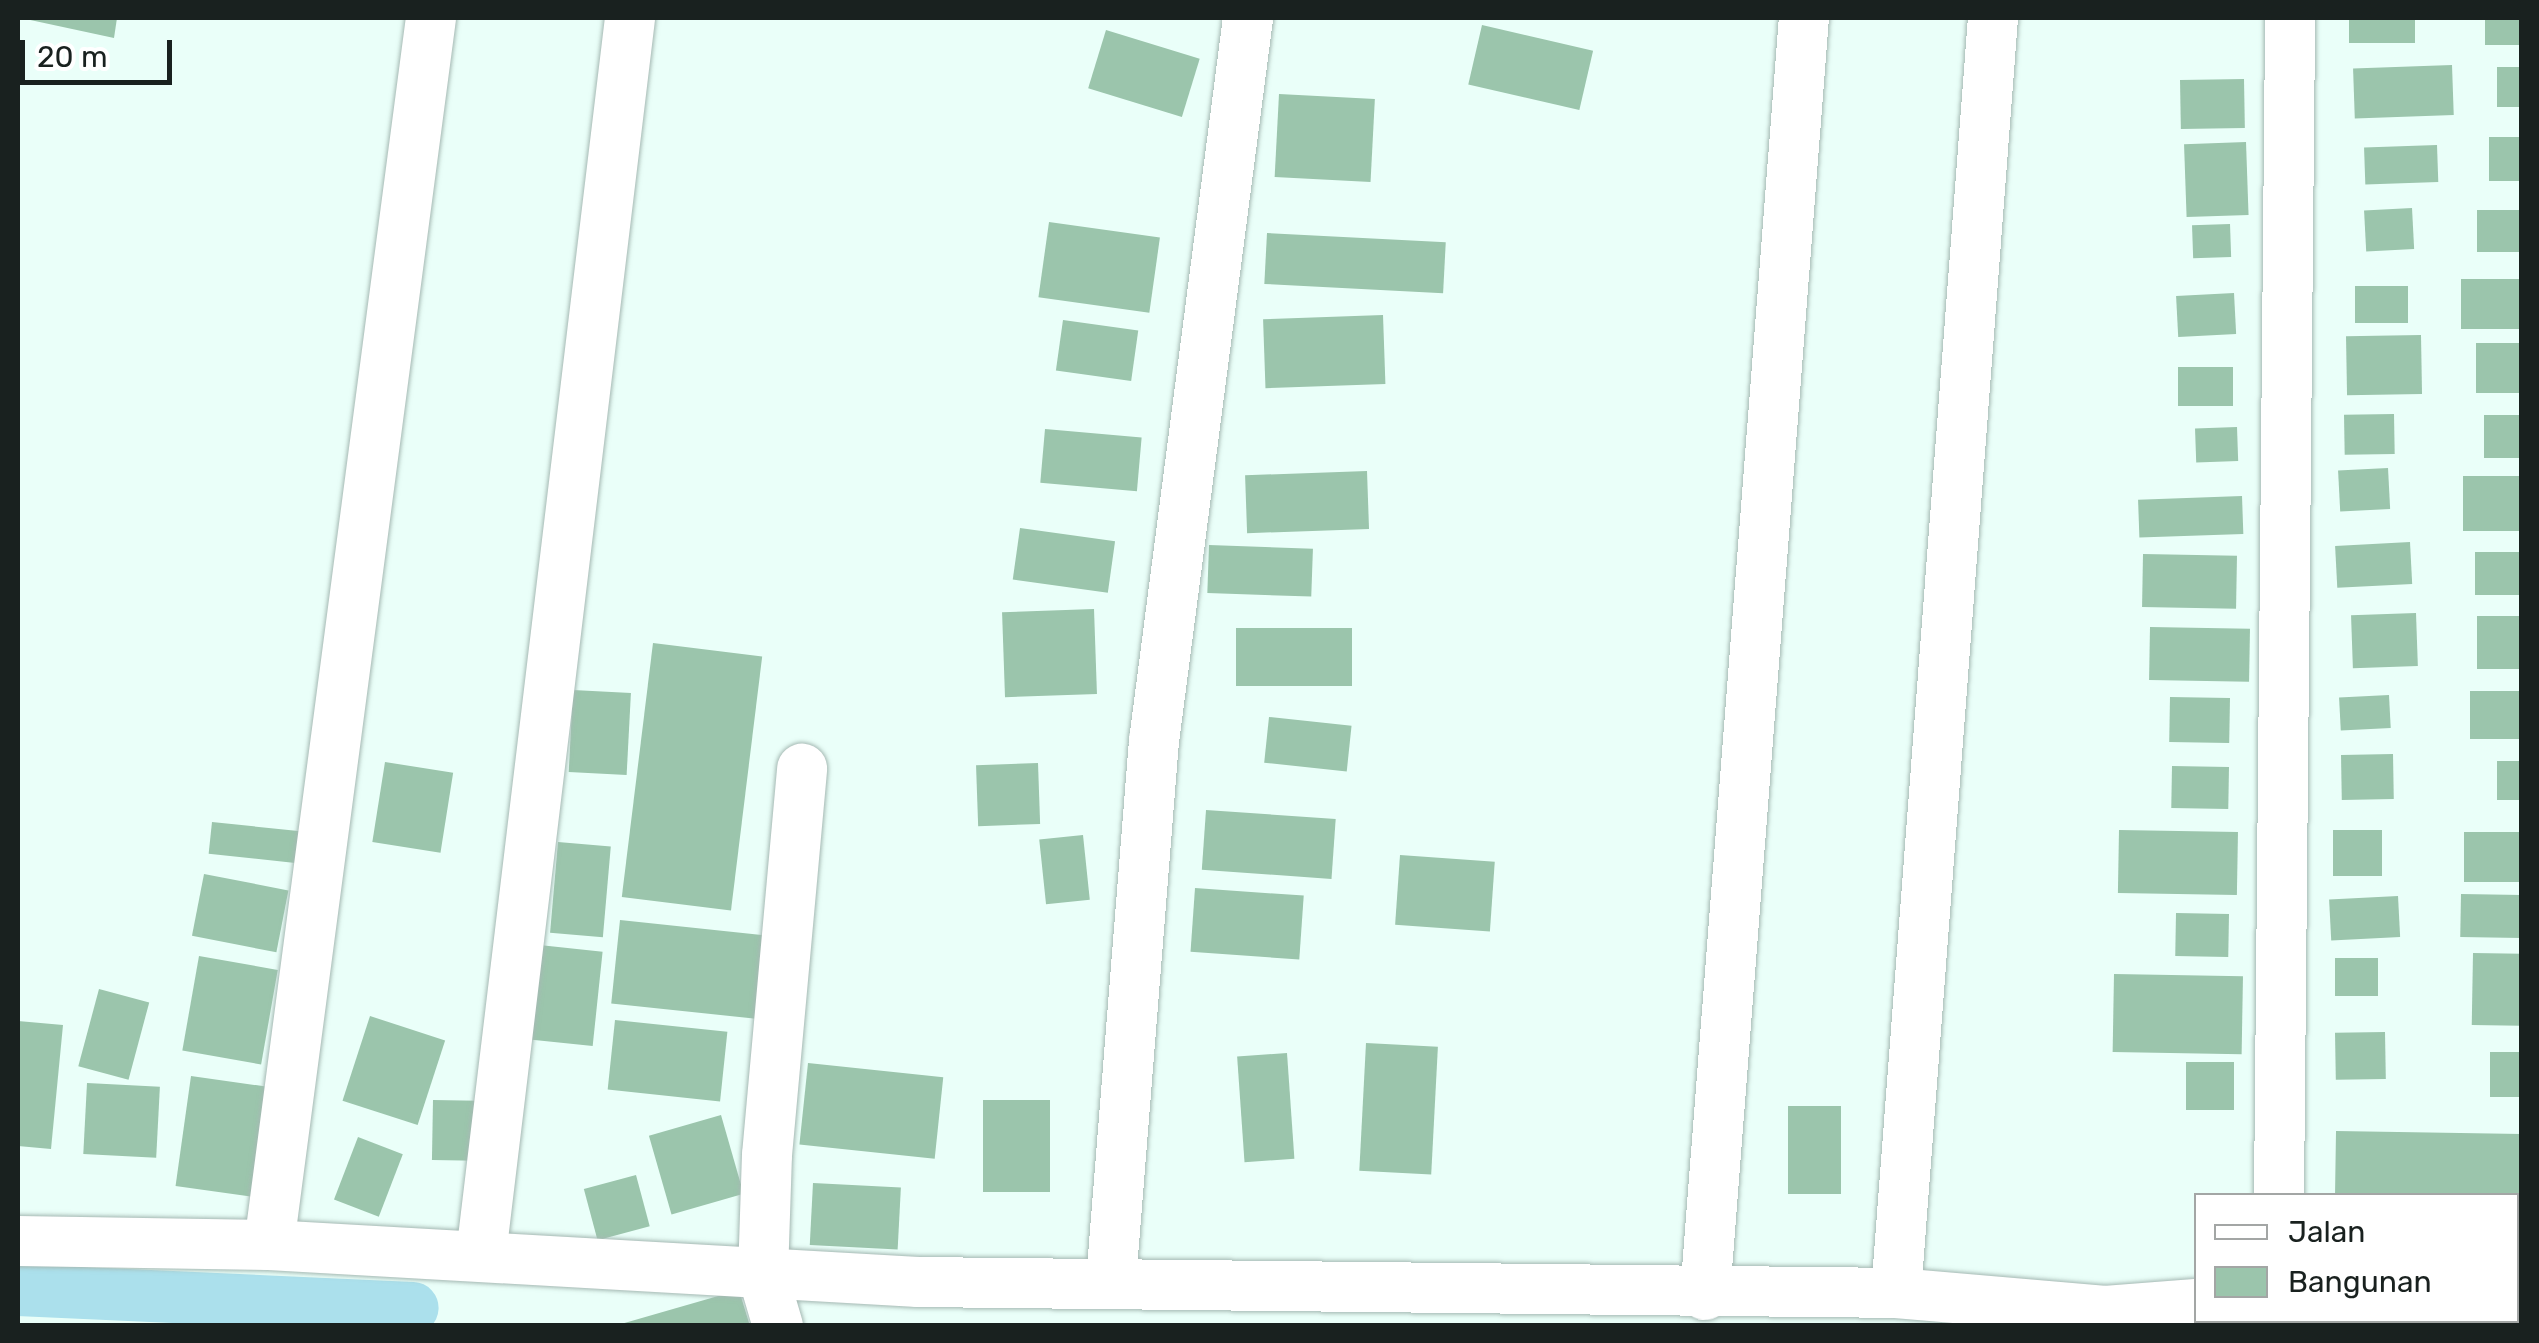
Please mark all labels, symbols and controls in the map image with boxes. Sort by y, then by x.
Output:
scale bar [25,20,178,82]
text: 20 m [37,39,108,75]
legend [2194,1193,2519,1323]
text: Jalan [2288,1214,2366,1250]
text: Bangunan [2288,1264,2432,1300]

